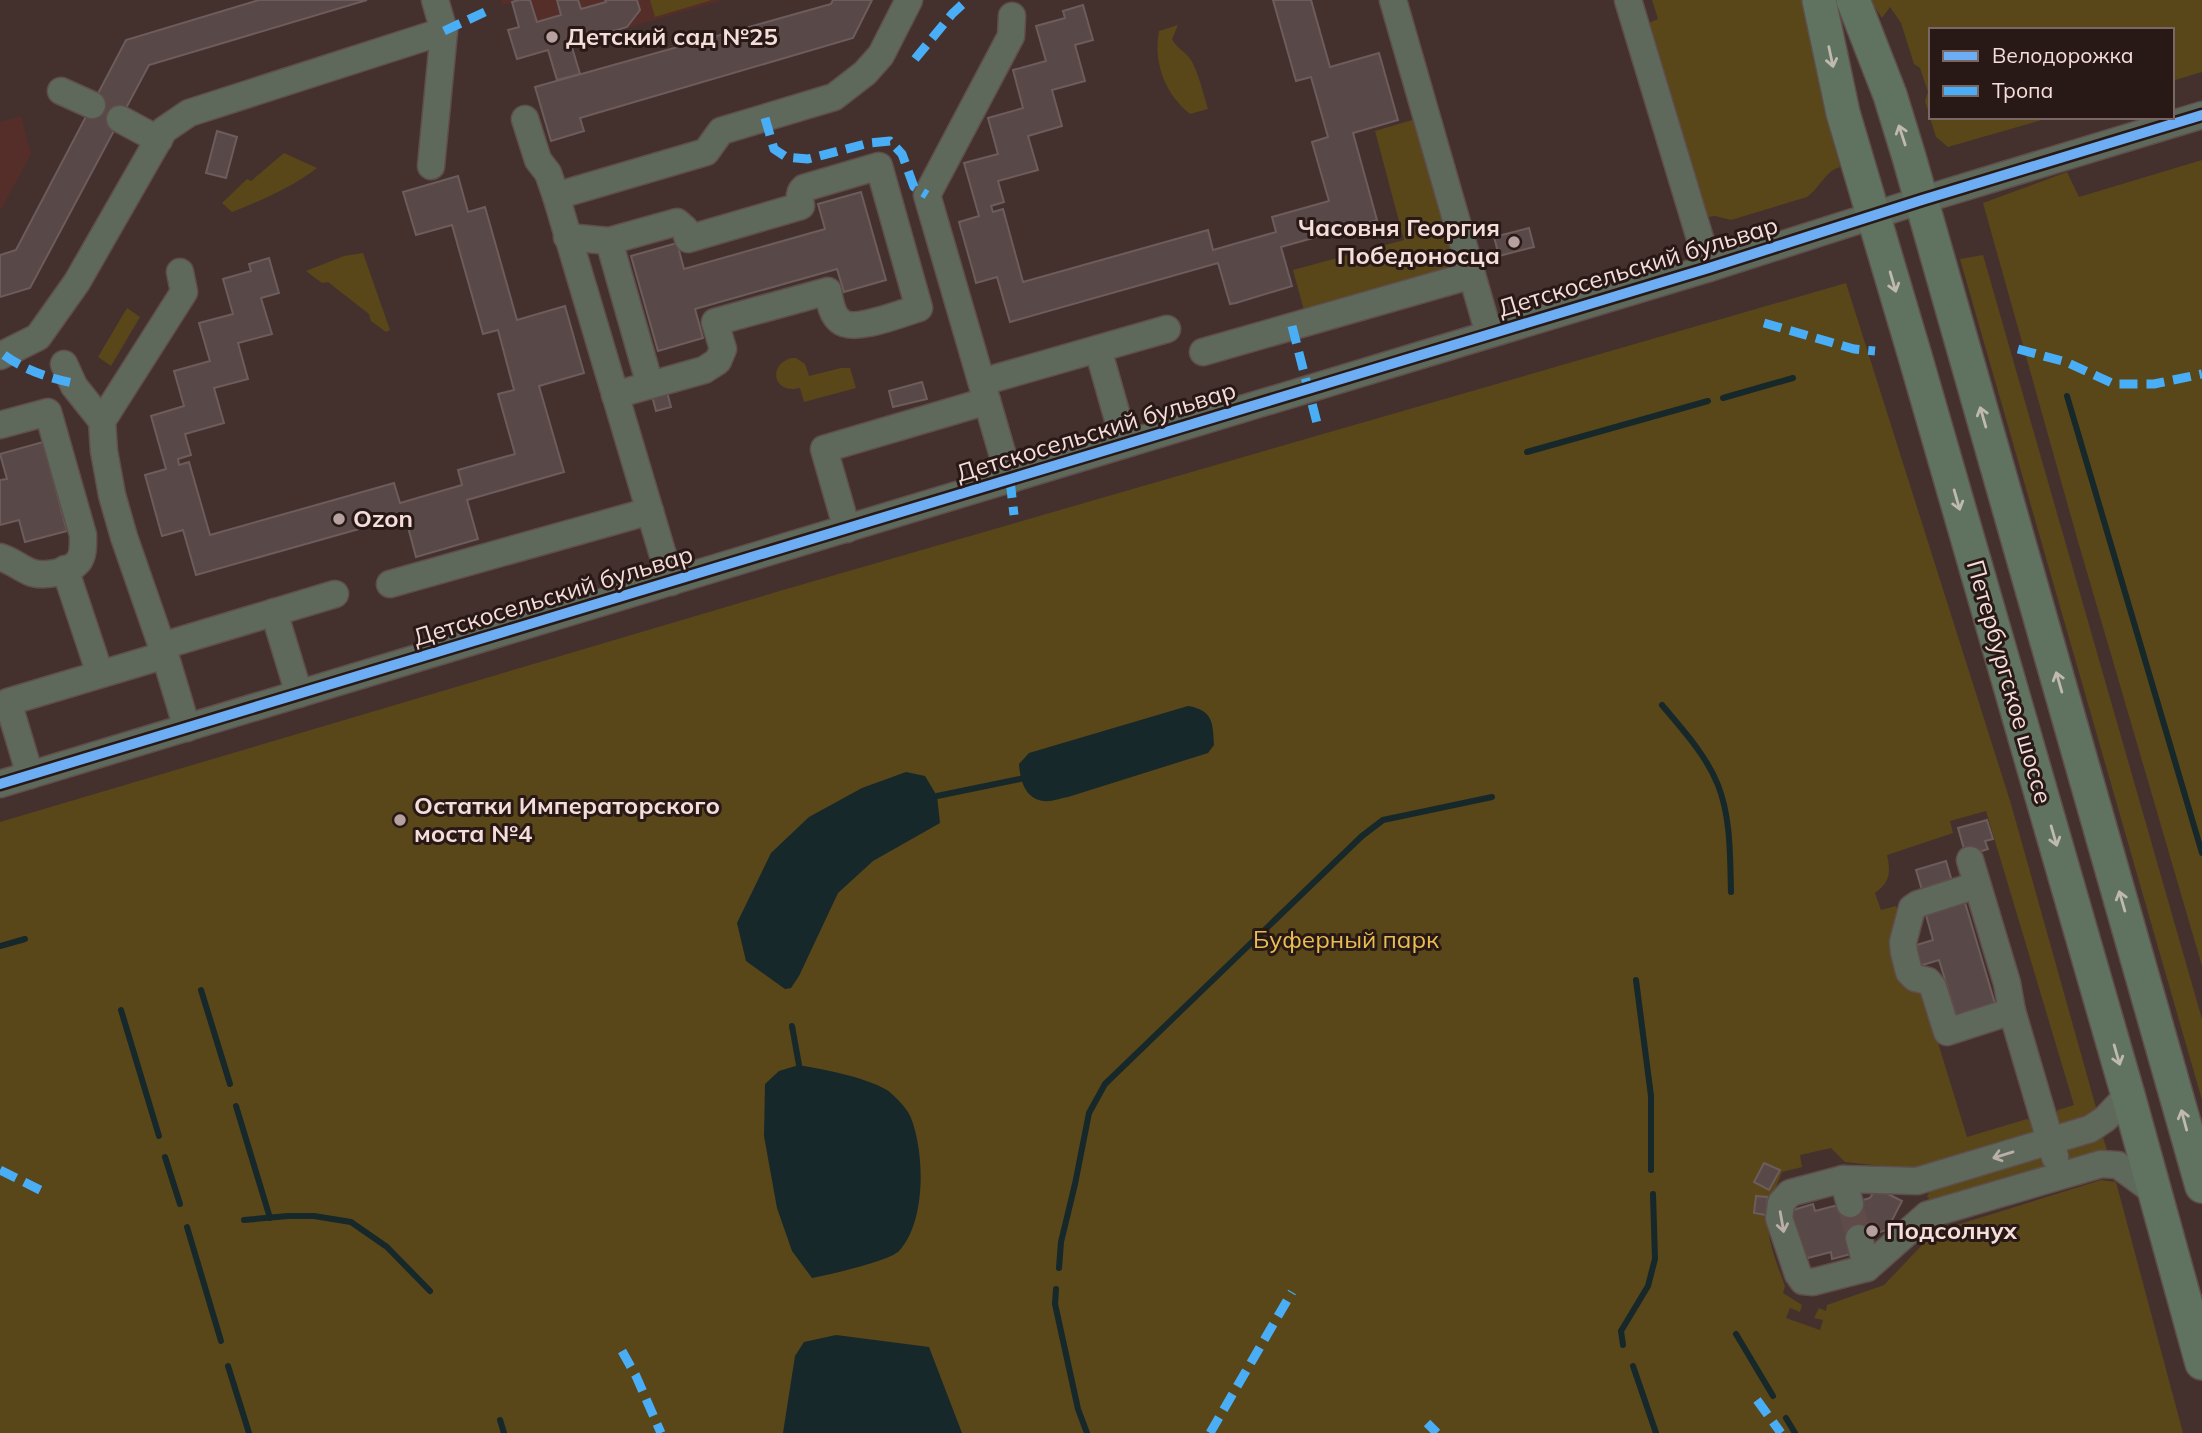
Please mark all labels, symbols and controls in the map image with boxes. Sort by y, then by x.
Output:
place label: Детский сад №25 [566,21,778,51]
legend [1929,28,2174,119]
marker: Детский сад №25 [544,29,560,45]
text: Велодорожка [1992,42,2134,68]
one-way arrow [1825,45,1839,68]
text: Тропа [1992,77,2053,103]
one-way arrow [1895,124,1908,146]
street label: Детскосельский бульвар [1494,209,1781,323]
place label: Часовня Георгия Победоносца [1298,212,1500,270]
marker: Часовня Георгия Победоносца [1506,234,1522,250]
one-way arrow [1888,270,1901,292]
street label: Детскосельский бульвар [952,374,1239,488]
one-way arrow [1976,406,1989,428]
one-way arrow [1951,488,1964,511]
place label: Ozon [353,503,413,533]
marker: Ozon [331,511,347,527]
street label: Детскосельский бульвар [409,538,696,652]
street label: Петербургское шоссе [1961,556,2059,807]
one-way arrow [2052,672,2065,694]
place label: Остатки Императорского моста №4 [414,790,720,848]
marker: Остатки Императорского моста №4 [392,812,408,828]
one-way arrow [2048,825,2061,847]
one-way arrow [2114,890,2127,912]
park label: Буферный парк [1253,924,1439,954]
one-way arrow [2111,1044,2124,1066]
one-way arrow [2177,1109,2190,1132]
one-way arrow [1993,1150,2015,1163]
one-way arrow [1776,1211,1789,1233]
place label: Подсолнух [1886,1215,2018,1245]
marker: Подсолнух [1864,1223,1880,1239]

